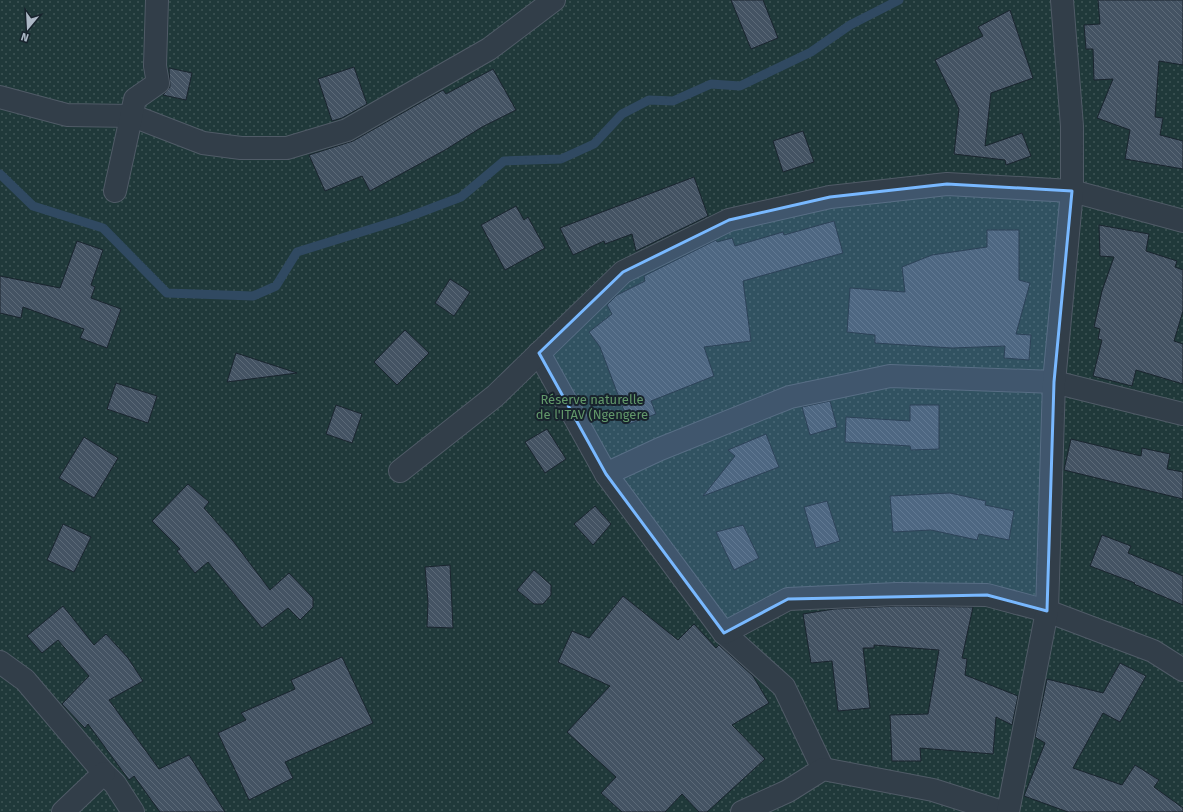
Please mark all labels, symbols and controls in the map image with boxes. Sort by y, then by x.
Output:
north arrow [8,8,48,48]
text: N [20,30,31,44]
park label: Réserve naturelle de l'ITAV (Ngengere [536,392,648,422]

